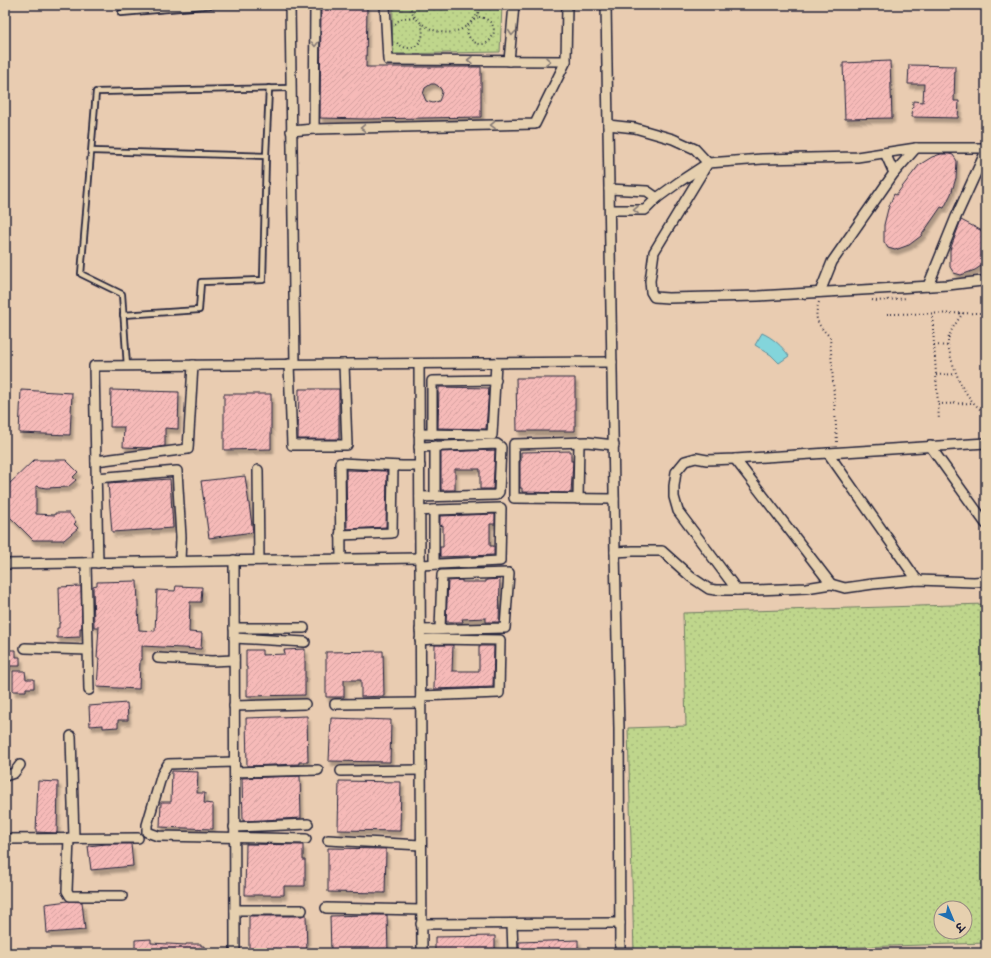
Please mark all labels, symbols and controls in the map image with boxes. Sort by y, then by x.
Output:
one-way arrow [507,30,516,36]
one-way arrow [311,41,319,47]
one-way arrow [467,56,473,64]
one-way arrow [545,57,551,65]
one-way arrow [490,121,496,129]
one-way arrow [360,124,366,132]
one-way arrow [633,206,639,214]
north arrow [933,900,973,940]
text: उ [951,919,969,937]

